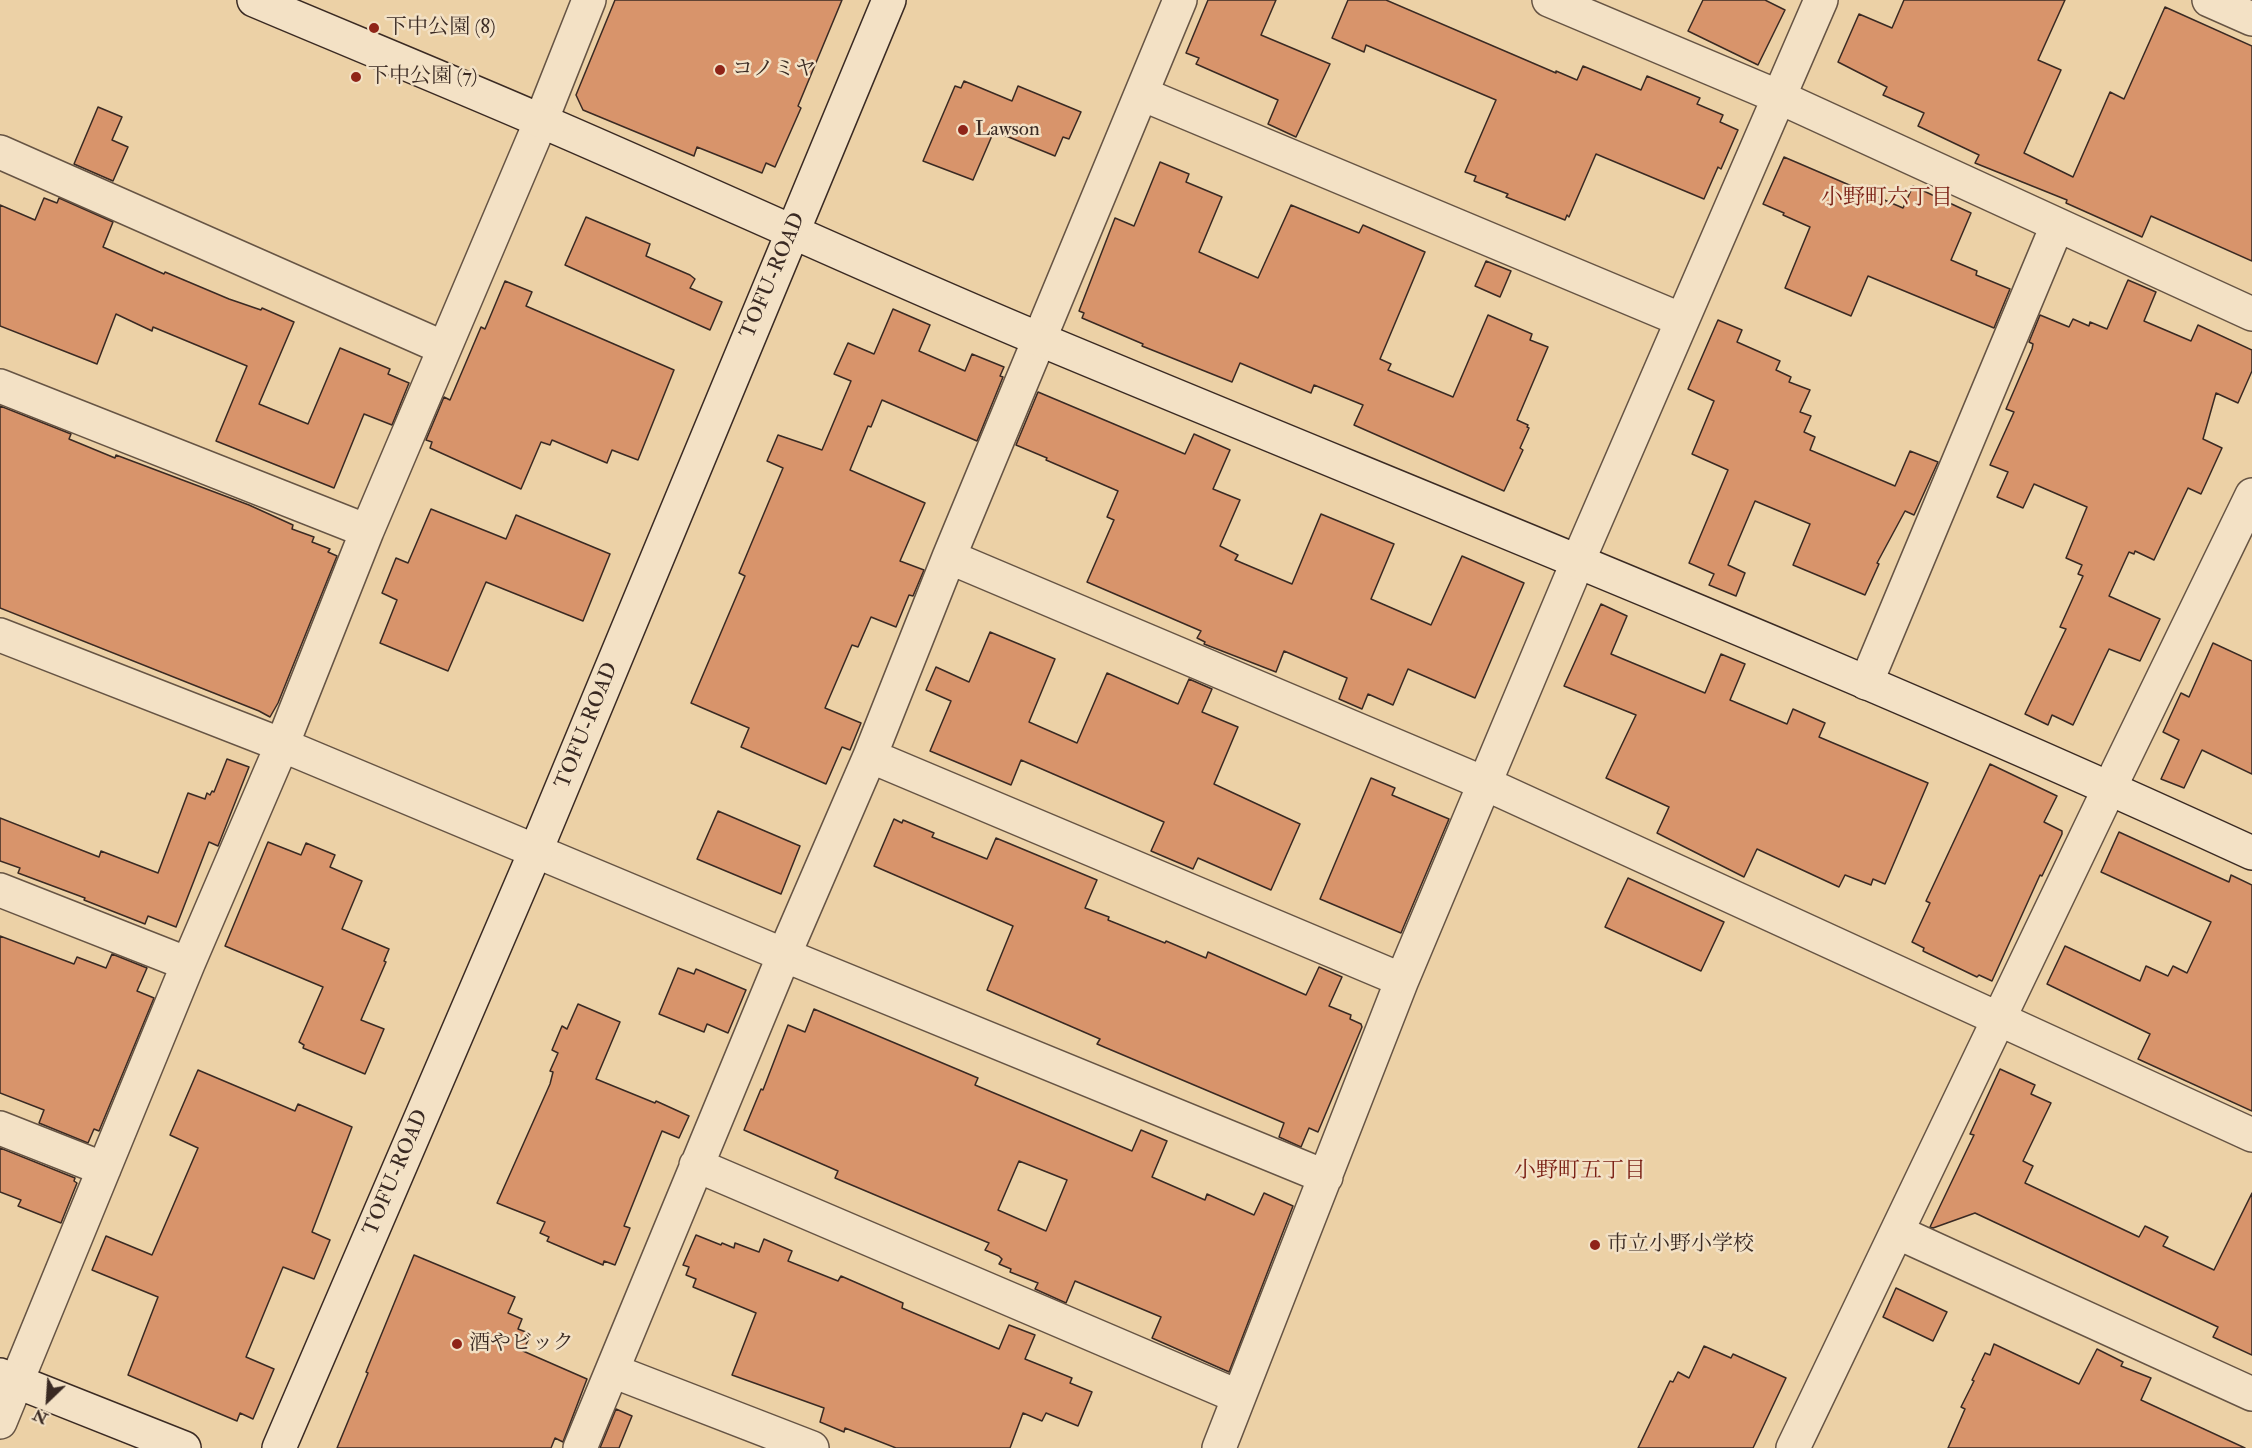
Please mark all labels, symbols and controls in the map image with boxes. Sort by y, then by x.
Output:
place label: 下中公園 (8) [386,15,496,41]
marker: 下中公園 (8) [367,21,381,35]
place label: コノミヤ [732,57,816,83]
marker: コノミヤ [713,63,727,77]
place label: 下中公園 (7) [368,64,477,90]
marker: 下中公園 (7) [349,70,363,84]
place label: Lawson [975,117,1040,143]
marker: Lawson [956,123,970,137]
district label: 小野町六丁目 [1821,186,1953,212]
street label: TOFU-ROAD [736,209,812,343]
street label: TOFU-ROAD [551,659,625,793]
street label: TOFU-ROAD [359,1106,435,1240]
district label: 小野町五丁目 [1514,1159,1646,1185]
place label: 市立小野小学校 [1607,1232,1754,1258]
marker: 市立小野小学校 [1588,1238,1602,1252]
place label: 酒やビック [469,1331,574,1357]
marker: 酒やビック [450,1337,464,1351]
north arrow [18,1370,78,1430]
text: N [30,1404,51,1428]

